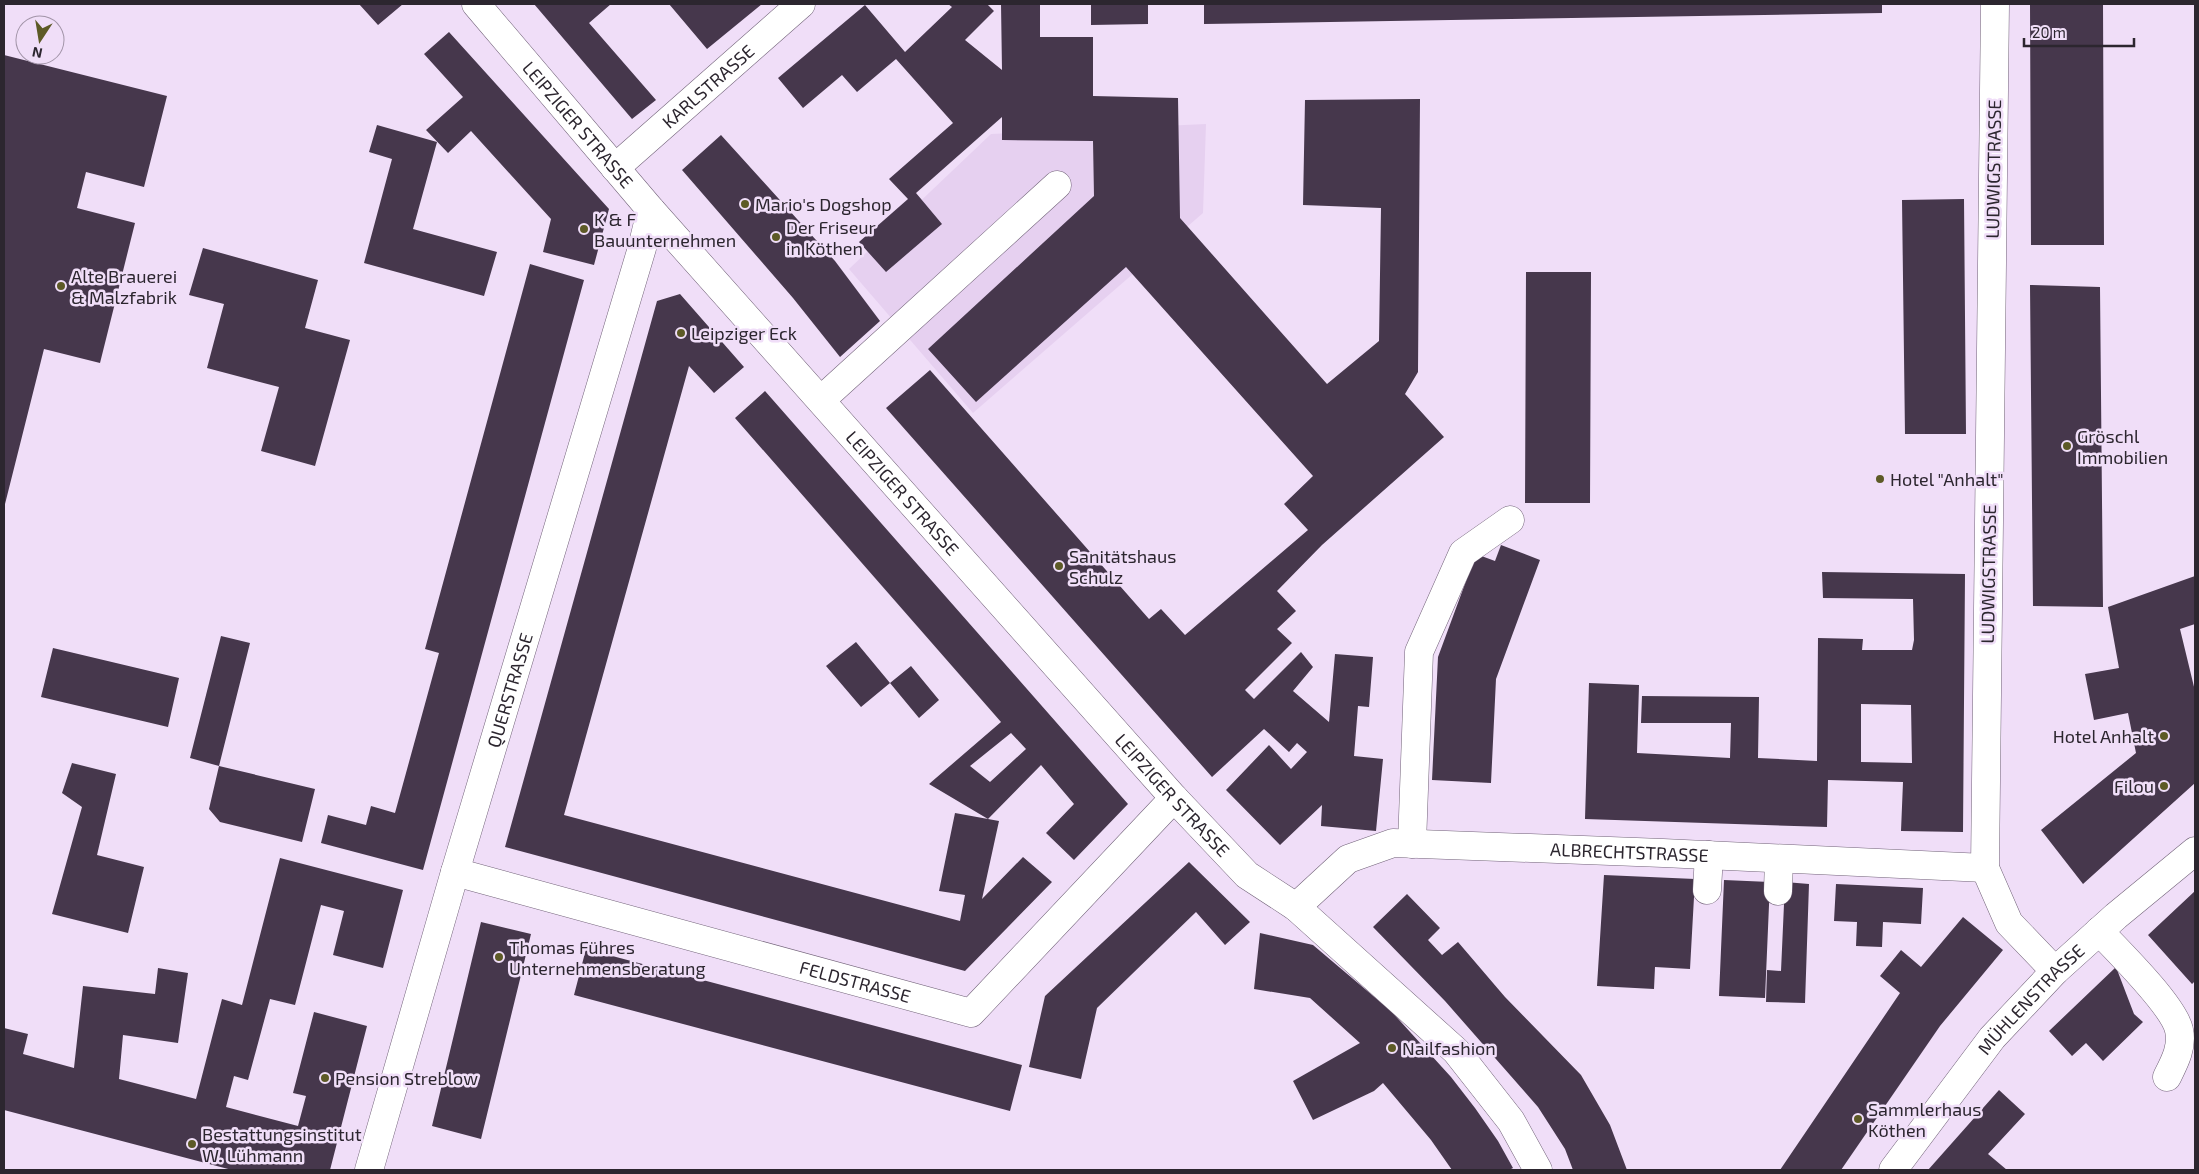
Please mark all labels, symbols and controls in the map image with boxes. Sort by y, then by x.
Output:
north arrow [15,15,65,65]
scale bar [2024,15,2134,47]
text: 20 m [2032,23,2066,41]
street label: KARLSTRASSE [657,40,759,132]
text: N [30,44,44,63]
street label: LEIPZIGER STRASSE [518,57,638,192]
street label: LUDWIGSTRASSE [1981,99,2005,239]
place label: Mario's Dogshop [755,193,892,215]
marker: Mario's Dogshop [739,198,751,210]
place label: K & F Bauunternehmen [594,208,736,251]
place label: Der Friseur in Köthen [786,216,876,259]
marker: K & F Bauunternehmen [578,223,590,235]
marker: Der Friseur in Köthen [770,231,782,243]
place label: Alte Brauerei & Malzfabrik [71,265,177,308]
marker: Alte Brauerei & Malzfabrik [55,280,67,292]
place label: Leipziger Eck [691,322,797,344]
marker: Leipziger Eck [675,327,687,339]
place label: Gröschl Immobilien [2077,425,2168,468]
street label: LEIPZIGER STRASSE [842,426,964,560]
marker: Gröschl Immobilien [2061,440,2073,452]
place label: Hotel "Anhalt" [1890,468,2004,490]
marker: Hotel "Anhalt" [1874,473,1886,485]
street label: LUDWIGSTRASSE [1976,504,2000,644]
place label: Sanitätshaus Schulz [1069,545,1176,588]
marker: Sanitätshaus Schulz [1053,560,1065,572]
street label: QUERSTRASSE [482,630,537,750]
place label: Hotel Anhalt [2053,725,2154,747]
street label: LEIPZIGER STRASSE [1111,729,1235,861]
marker: Hotel Anhalt [2158,730,2170,742]
place label: Filou [2114,775,2154,797]
marker: Filou [2158,780,2170,792]
street label: ALBRECHTSTRASSE [1550,838,1709,866]
place label: Thomas Führes Unternehmensberatung [509,936,705,979]
street label: MÜHLENSTRASSE [1973,939,2089,1059]
marker: Thomas Führes Unternehmensberatung [493,951,505,963]
street label: FELDSTRASSE [797,956,913,1007]
place label: Nailfashion [1402,1037,1496,1059]
marker: Nailfashion [1386,1042,1398,1054]
place label: Pension Streblow [335,1067,478,1089]
marker: Pension Streblow [319,1072,331,1084]
place label: Sammlerhaus Köthen [1868,1098,1982,1141]
marker: Sammlerhaus Köthen [1852,1113,1864,1125]
place label: Bestattungsinstitut W. Lühmann [202,1123,362,1166]
marker: Bestattungsinstitut W. Lühmann [186,1138,198,1150]

